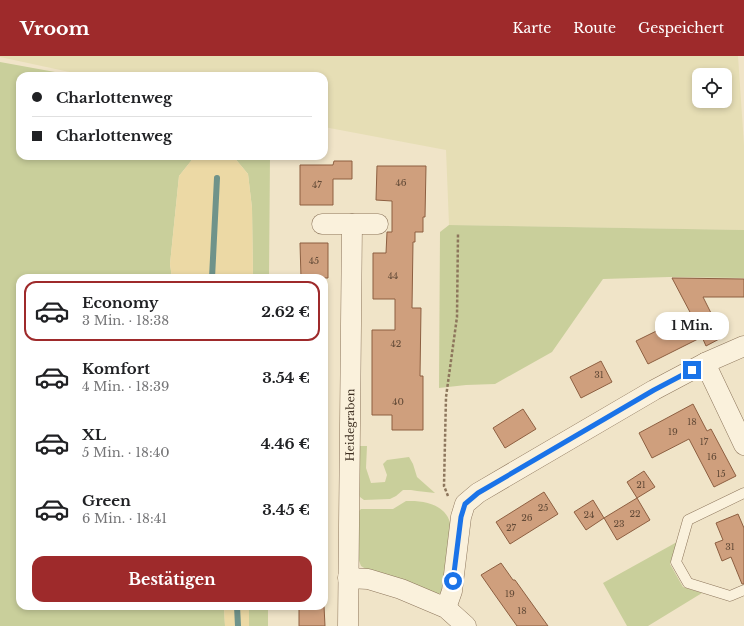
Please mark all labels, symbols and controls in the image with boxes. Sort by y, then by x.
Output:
text: Vroom [20,17,90,40]
text: Karte [513,19,551,37]
text: Route [573,19,616,37]
text: Gespeichert [638,19,724,37]
map controls [692,68,732,108]
button: locate [692,68,732,108]
text: Charlottenweg [56,88,172,107]
text: Charlottenweg [56,126,172,145]
house number: 46 [395,177,407,188]
house number: 47 [312,179,322,190]
house number: 45 [309,255,319,266]
house number: 44 [388,270,398,281]
icon: car [34,293,70,329]
text: Economy [82,293,159,312]
text: 2.62 € [261,302,310,321]
text: 3 Min. · 18:38 [82,312,169,329]
callout: 1 Min. [655,312,729,340]
text: 1 Min. [671,317,713,334]
house number: 42 [391,338,401,349]
icon: car [34,359,70,395]
text: Komfort [82,359,150,378]
route end [683,361,701,379]
text: 3.54 € [262,368,310,387]
house number: 31 [594,369,604,380]
text: 4 Min. · 18:39 [82,378,169,395]
street label: Heidegraben [343,388,357,461]
house number: 40 [392,396,404,407]
house number: 18 [687,416,697,427]
icon: car [34,425,70,461]
text: XL [82,425,106,444]
house number: 19 [668,426,678,437]
text: 4.46 € [261,434,310,453]
house number: 17 [700,436,709,447]
text: 5 Min. · 18:40 [82,444,170,461]
house number: 16 [707,451,717,462]
house number: 15 [716,468,726,479]
house number: 21 [636,479,646,490]
icon: car [34,491,70,527]
text: Green [82,491,131,510]
text: 3.45 € [262,500,310,519]
house number: 25 [538,502,548,513]
house number: 22 [629,508,641,519]
house number: 24 [584,509,594,520]
text: 6 Min. · 18:41 [82,510,167,527]
house number: 26 [521,512,533,523]
house number: 23 [613,518,625,529]
house number: 27 [506,522,517,533]
house number: 31 [725,541,735,552]
button: Bestätigen [32,556,312,602]
route start [444,572,462,590]
house number: 19 [505,588,515,599]
house number: 18 [517,605,527,616]

